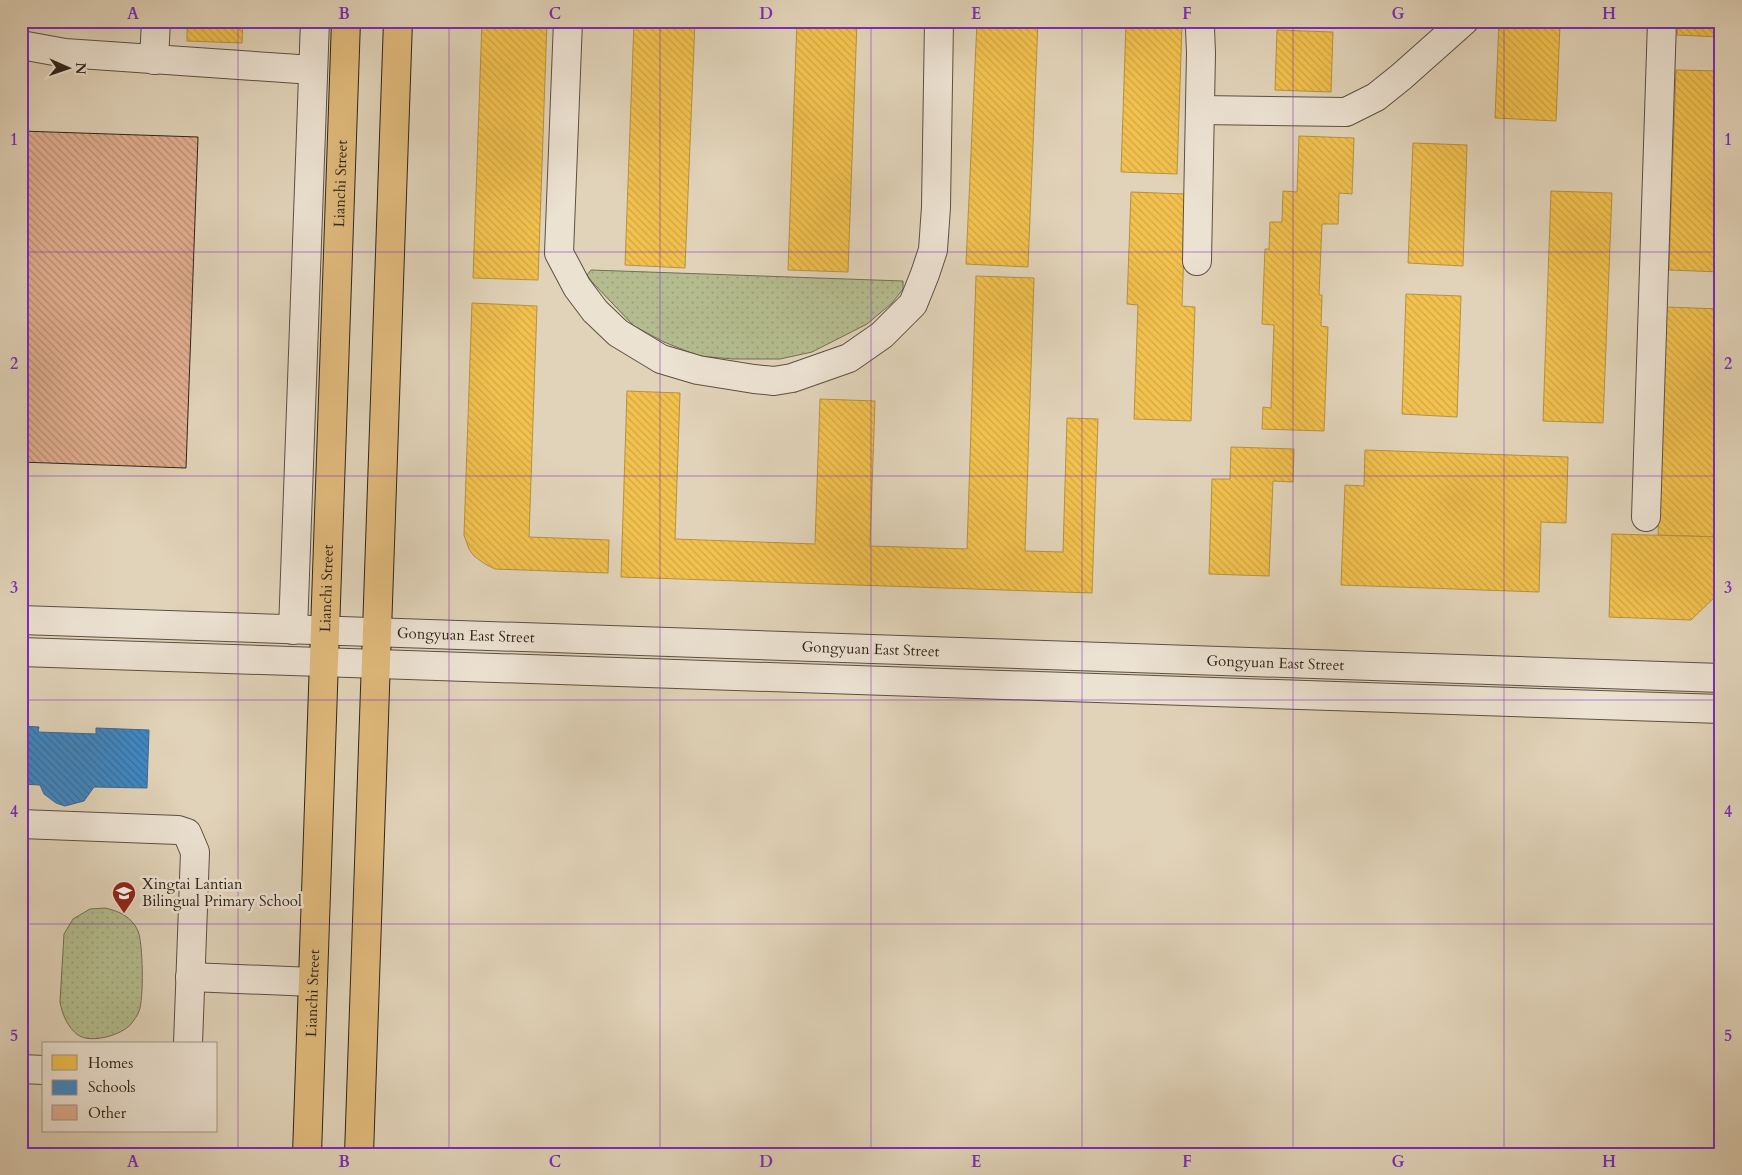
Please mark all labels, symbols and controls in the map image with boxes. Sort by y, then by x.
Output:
text: A [127,3,139,25]
text: B [338,3,350,25]
text: C [549,3,561,25]
text: D [759,3,773,25]
text: E [971,3,981,25]
text: F [1182,3,1192,25]
text: G [1391,3,1405,25]
text: H [1602,3,1616,25]
north arrow [42,42,92,92]
text: N [71,62,90,75]
text: 1 [10,129,18,151]
text: 1 [1724,129,1732,151]
street label: Lianchi Street [329,139,352,228]
text: 2 [10,353,18,375]
text: 2 [1724,353,1732,375]
street label: Lianchi Street [315,544,338,633]
text: 3 [10,577,18,599]
text: 3 [1724,577,1732,599]
street label: Gongyuan East Street [397,623,535,648]
street label: Gongyuan East Street [801,637,940,661]
street label: Gongyuan East Street [1206,650,1345,675]
text: 4 [10,801,18,823]
text: 4 [1724,801,1732,823]
place label: Xingtai Lantian Bilingual Primary School [142,874,302,911]
school or university icon: Xingtai Lantian Bilingual Primary School [111,880,137,914]
street label: Lianchi Street [301,949,324,1037]
text: 5 [10,1025,18,1047]
text: 5 [1724,1025,1732,1047]
legend [42,1042,218,1132]
text: Homes [88,1053,133,1073]
text: Schools [88,1077,136,1097]
text: Other [88,1103,127,1123]
text: A [127,1151,139,1173]
text: B [338,1151,350,1173]
text: C [549,1151,561,1173]
text: D [759,1151,773,1173]
text: E [971,1151,981,1173]
text: F [1182,1151,1192,1173]
text: G [1391,1151,1405,1173]
text: H [1602,1151,1616,1173]

